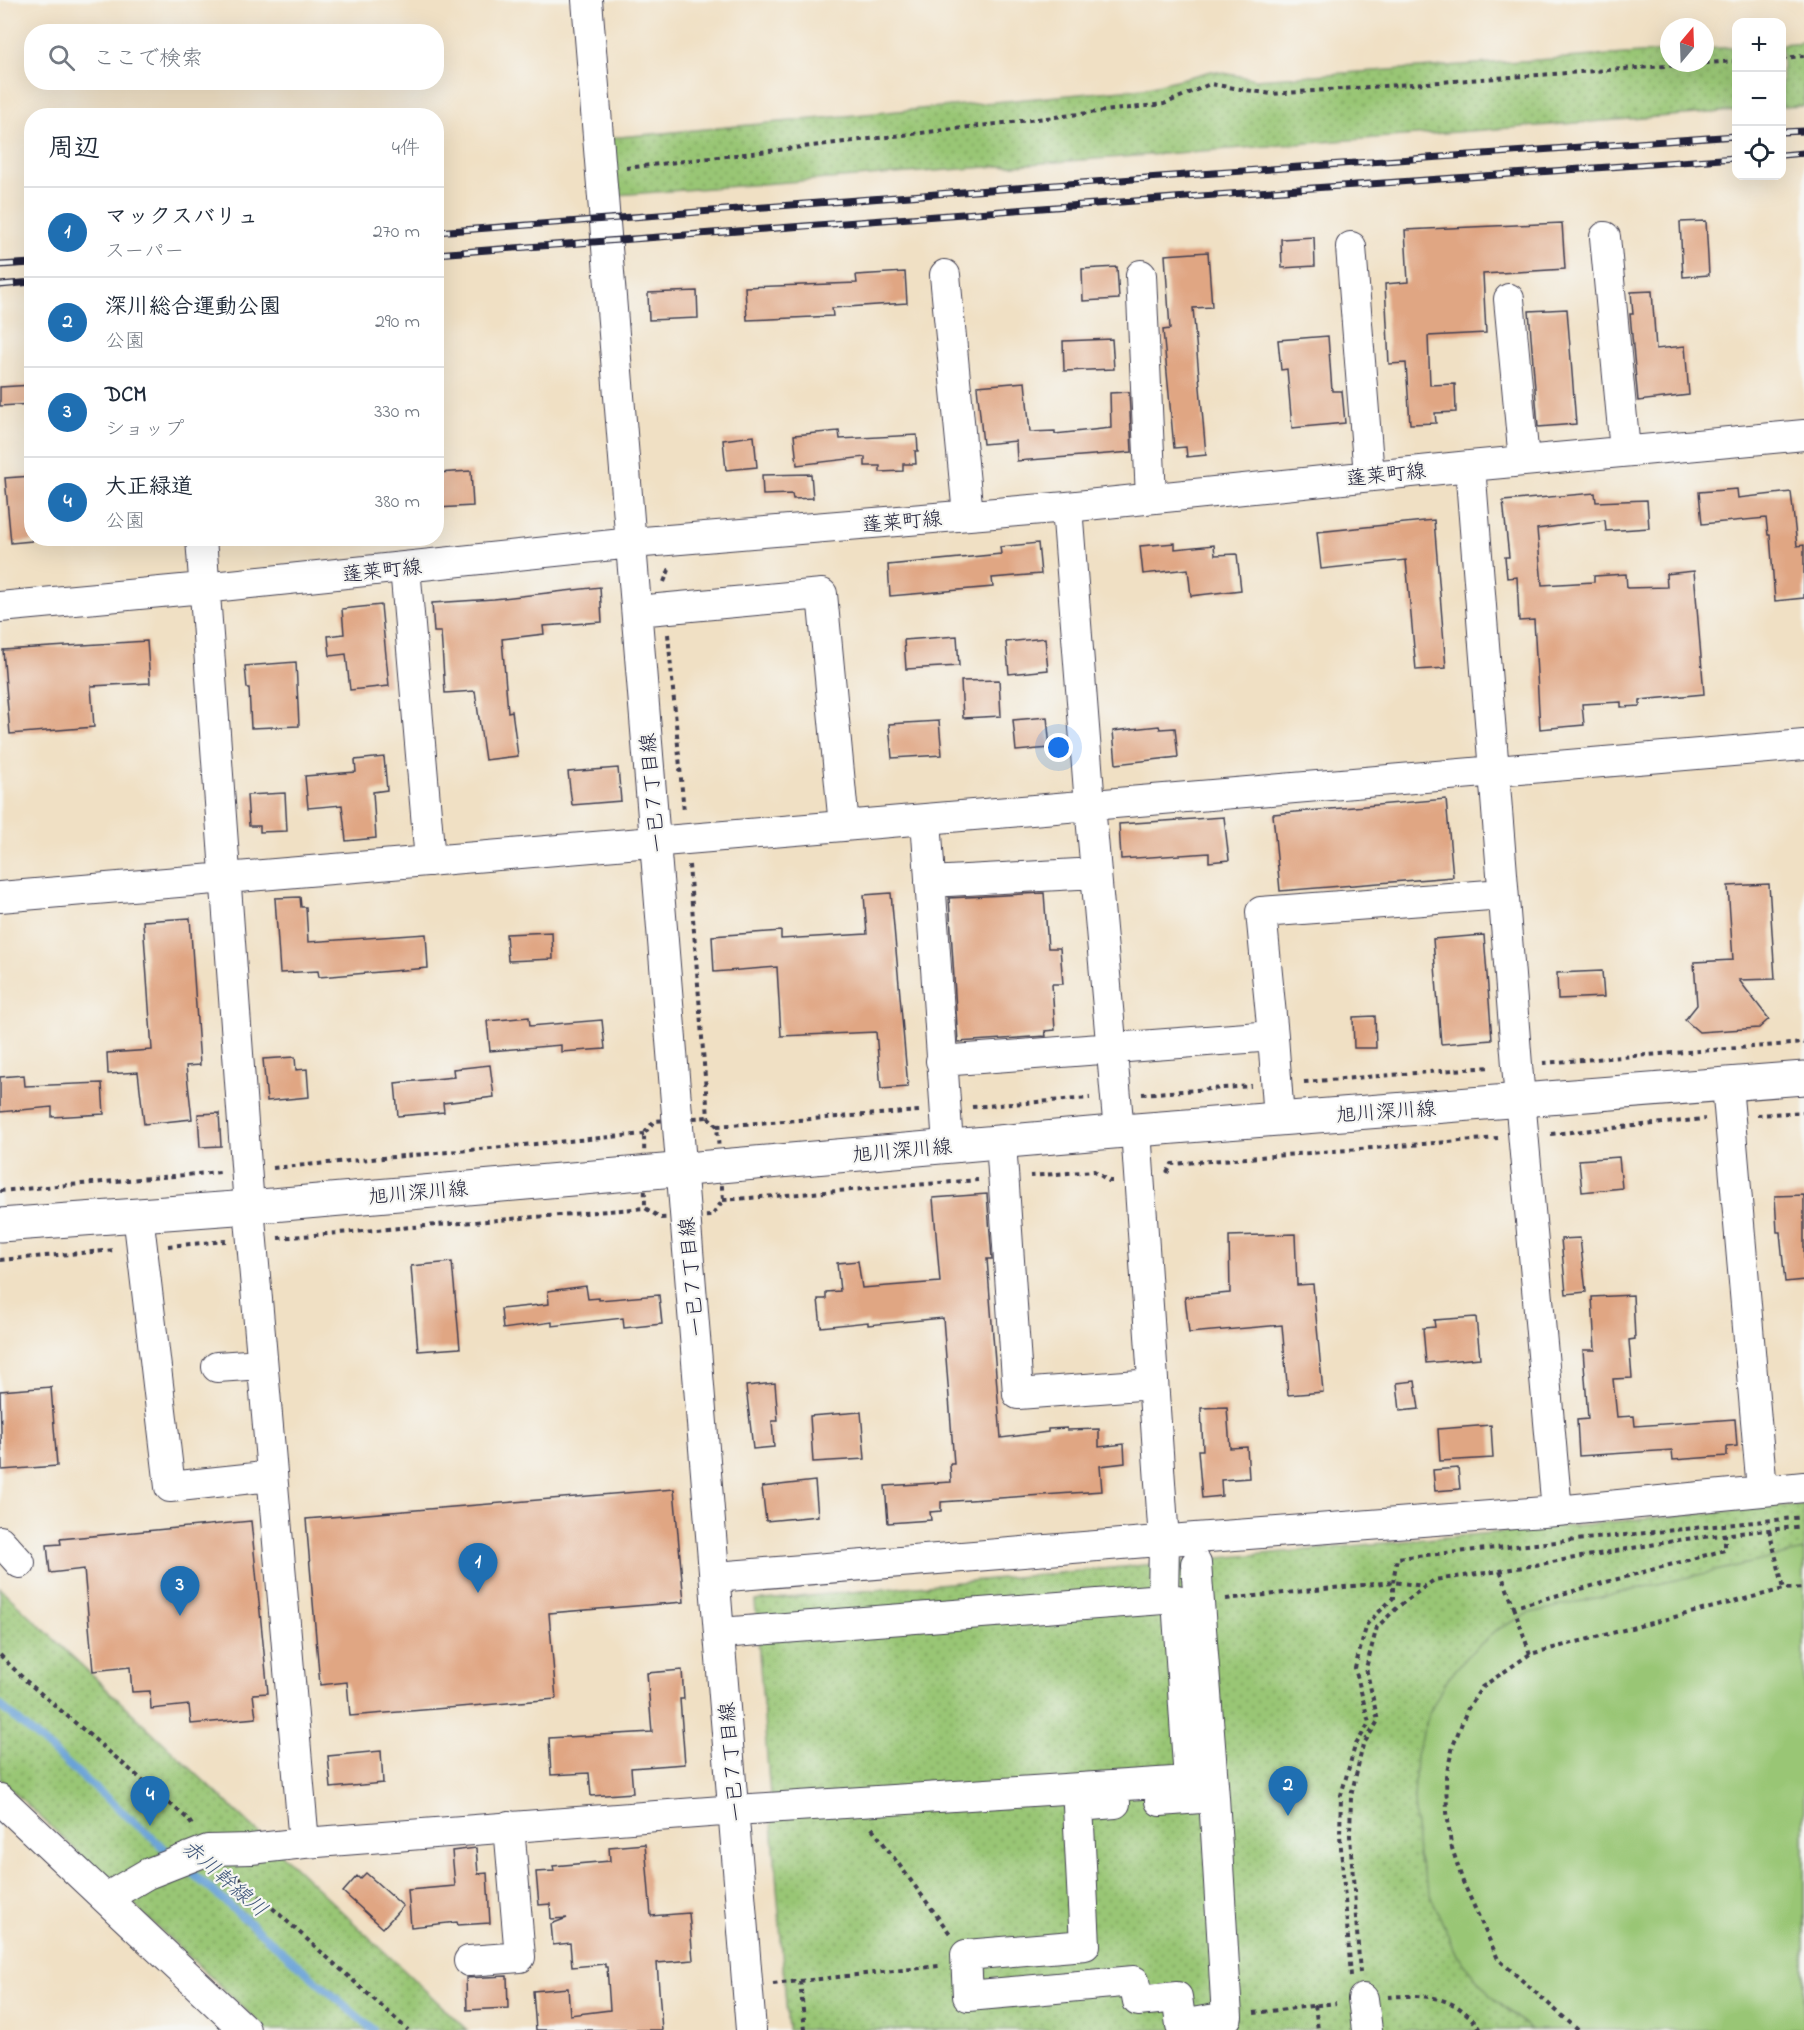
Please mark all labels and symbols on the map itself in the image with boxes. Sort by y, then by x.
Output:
north arrow [1660,18,1714,72]
street label: 蓬莱町線 [1345,458,1428,495]
street label: 蓬莱町線 [861,506,943,541]
street label: 蓬莱町線 [341,554,424,591]
street label: 一已７丁目線 [635,732,674,854]
your location [1044,733,1073,762]
street label: 旭川深川線 [1335,1096,1437,1131]
street label: 旭川深川線 [851,1134,953,1171]
street label: 旭川深川線 [367,1176,469,1213]
street label: 一已７丁目線 [674,1216,713,1338]
pin: 1 [458,1544,498,1593]
pin: 3 [160,1566,200,1616]
street label: 一已７丁目線 [714,1701,753,1823]
pin: 2 [1268,1766,1308,1816]
pin: 4 [130,1776,170,1826]
water label: 赤川幹線川 [174,1834,273,1925]

